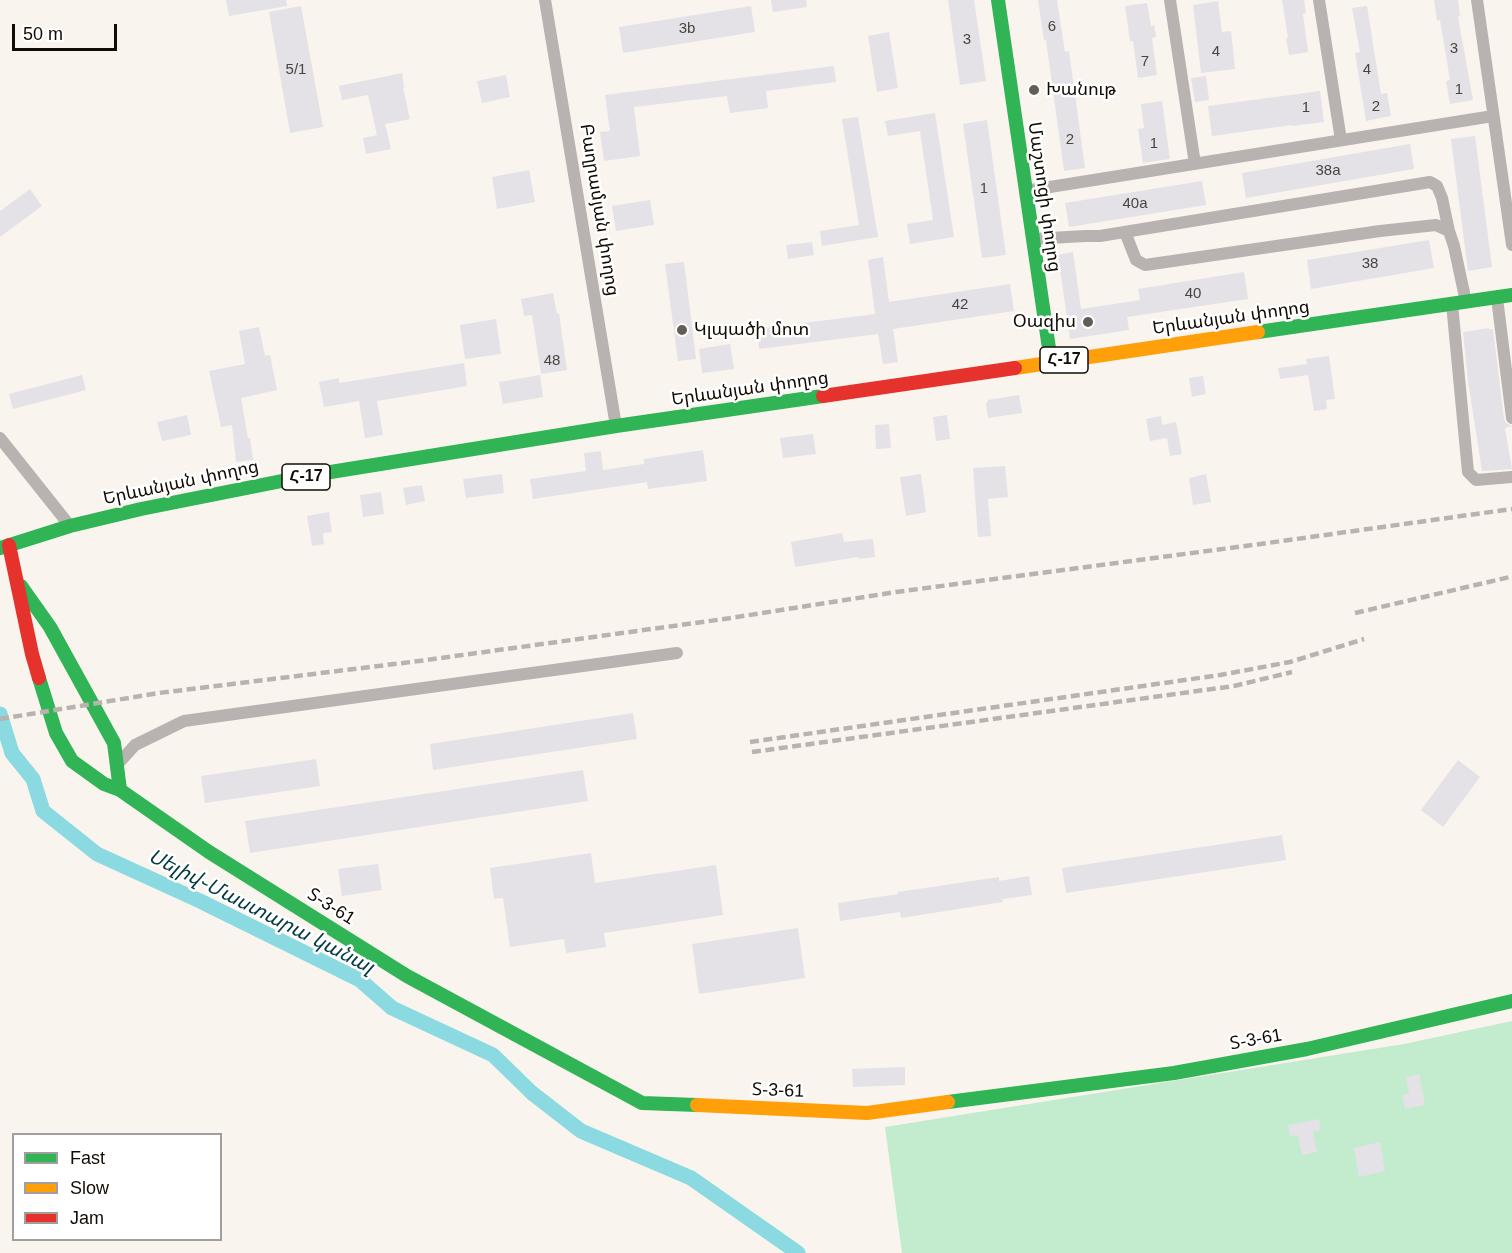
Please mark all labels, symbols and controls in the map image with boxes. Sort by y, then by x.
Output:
scale bar [15,12,120,50]
house number: 6 [1048,18,1056,36]
house number: 3b [679,20,695,38]
text: 50 m [23,24,63,44]
house number: 3 [963,31,971,49]
house number: 3 [1450,40,1458,58]
house number: 4 [1212,43,1220,61]
house number: 7 [1141,53,1149,71]
house number: 5/1 [286,61,306,79]
house number: 4 [1363,61,1371,79]
place label: Խանութ [1046,79,1116,101]
house number: 1 [1455,81,1463,99]
marker: Խանութ [1027,83,1041,97]
house number: 2 [1372,98,1380,116]
house number: 1 [1302,99,1310,117]
street label: Մաշտոցի փողոց [1023,121,1065,273]
street label: Բաղրամյան փողոց [575,122,623,298]
house number: 2 [1066,131,1074,149]
house number: 1 [1150,135,1158,153]
house number: 38a [1315,162,1341,180]
house number: 1 [980,180,988,198]
house number: 40a [1122,195,1148,213]
house number: 38 [1362,255,1378,273]
house number: 40 [1185,285,1201,303]
house number: 42 [952,296,968,314]
street label: Երևանյան փողոց [1151,296,1311,340]
place label: Օազիս [1013,311,1076,333]
marker: Օազիս [1081,315,1095,329]
place label: Կլպածի մոտ [694,319,809,341]
marker: Կլպածի մոտ [675,323,689,337]
road number: Հ-17 [1040,347,1088,373]
house number: 48 [544,352,560,370]
street label: Երևանյան փողոց [670,367,830,411]
street label: Երևանյան փողոց [101,456,261,510]
road number: Հ-17 [282,464,330,490]
water label: Սելիվ֊Մաստարա կանալ [144,845,378,979]
street label: Տ-3-61 [303,884,359,930]
street label: Տ-3-61 [1228,1025,1284,1055]
street label: Տ-3-61 [751,1079,805,1103]
legend [12,1133,222,1241]
text: Fast [70,1148,105,1168]
text: Slow [70,1178,109,1198]
text: Jam [70,1208,104,1228]

